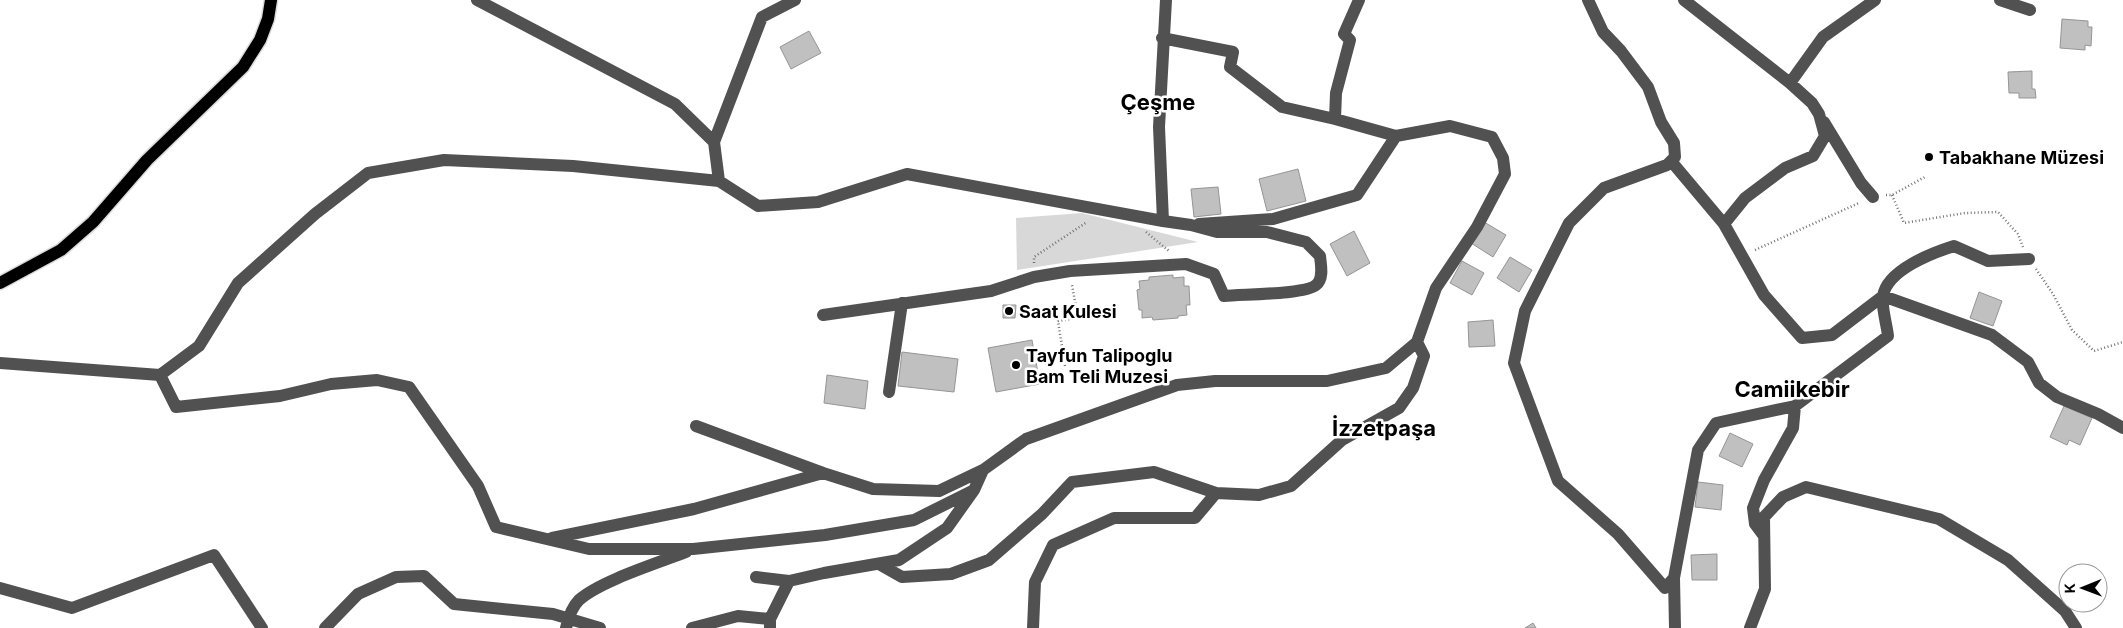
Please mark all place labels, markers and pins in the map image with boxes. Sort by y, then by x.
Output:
place label: Tabakhane Müzesi [1939,147,2104,168]
marker: Tabakhane Müzesi [1923,151,1935,163]
place label: Saat Kulesi [1019,301,1117,322]
marker: Saat Kulesi [1003,305,1015,317]
place label: Tayfun Talipoglu Bam Teli Muzesi [1026,345,1173,387]
marker: Tayfun Talipoglu Bam Teli Muzesi [1010,359,1022,371]

